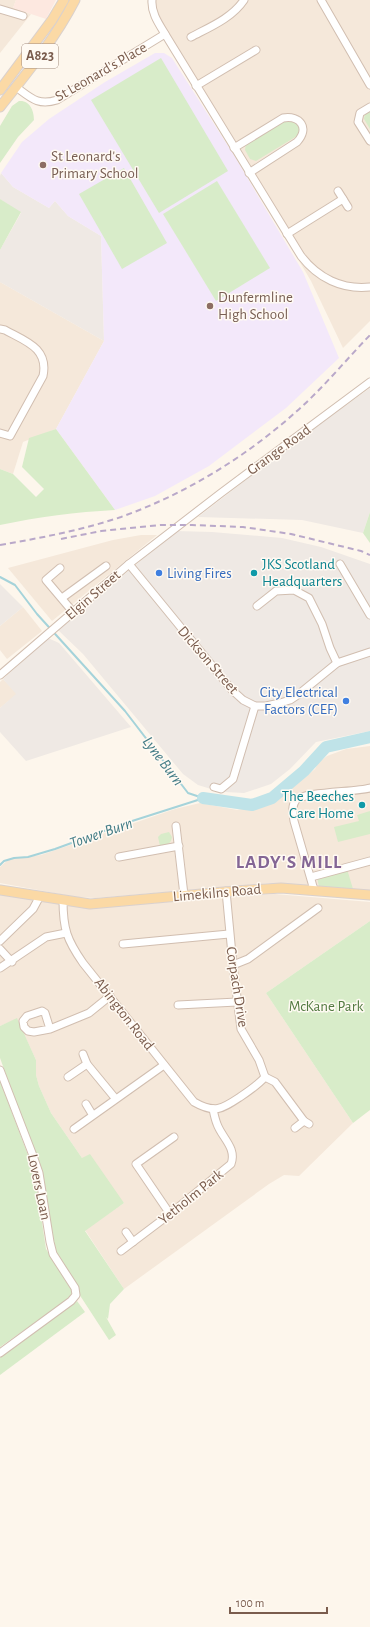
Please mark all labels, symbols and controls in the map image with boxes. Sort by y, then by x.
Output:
street label: St Leonard's Place [53,40,150,104]
road number: A823 [22,44,58,68]
place label: St Leonard's Primary School [51,149,139,181]
marker: St Leonard's Primary School [38,160,48,170]
place label: Dunfermline High School [218,290,293,322]
marker: Dunfermline High School [205,301,215,311]
street label: Grange Road [244,422,314,478]
place label: JKS Scotland Headquarters [262,557,342,589]
place label: Living Fires [167,566,232,581]
street label: Elgin Street [63,567,124,623]
marker: Living Fires [154,568,164,578]
marker: JKS Scotland Headquarters [249,568,259,578]
street label: Dickson Street [175,623,241,697]
place label: City Electrical Factors (CEF) [260,685,338,717]
marker: City Electrical Factors (CEF) [341,696,351,706]
water label: Lyne Burn [139,733,187,789]
place label: The Beeches Care Home [282,789,354,821]
marker: The Beeches Care Home [357,800,367,810]
water label: Tower Burn [67,815,135,851]
district label: LADY'S MILL [236,853,342,872]
street label: Limekilns Road [172,882,262,904]
street label: Corpach Drive [223,946,251,1028]
street label: Abington Road [91,975,157,1053]
park label: McKane Park [289,999,364,1014]
street label: Lovers Loan [25,1153,53,1221]
street label: Yetholm Park [156,1167,226,1227]
scale bar [230,1589,327,1615]
text: 100 m [236,1597,264,1609]

